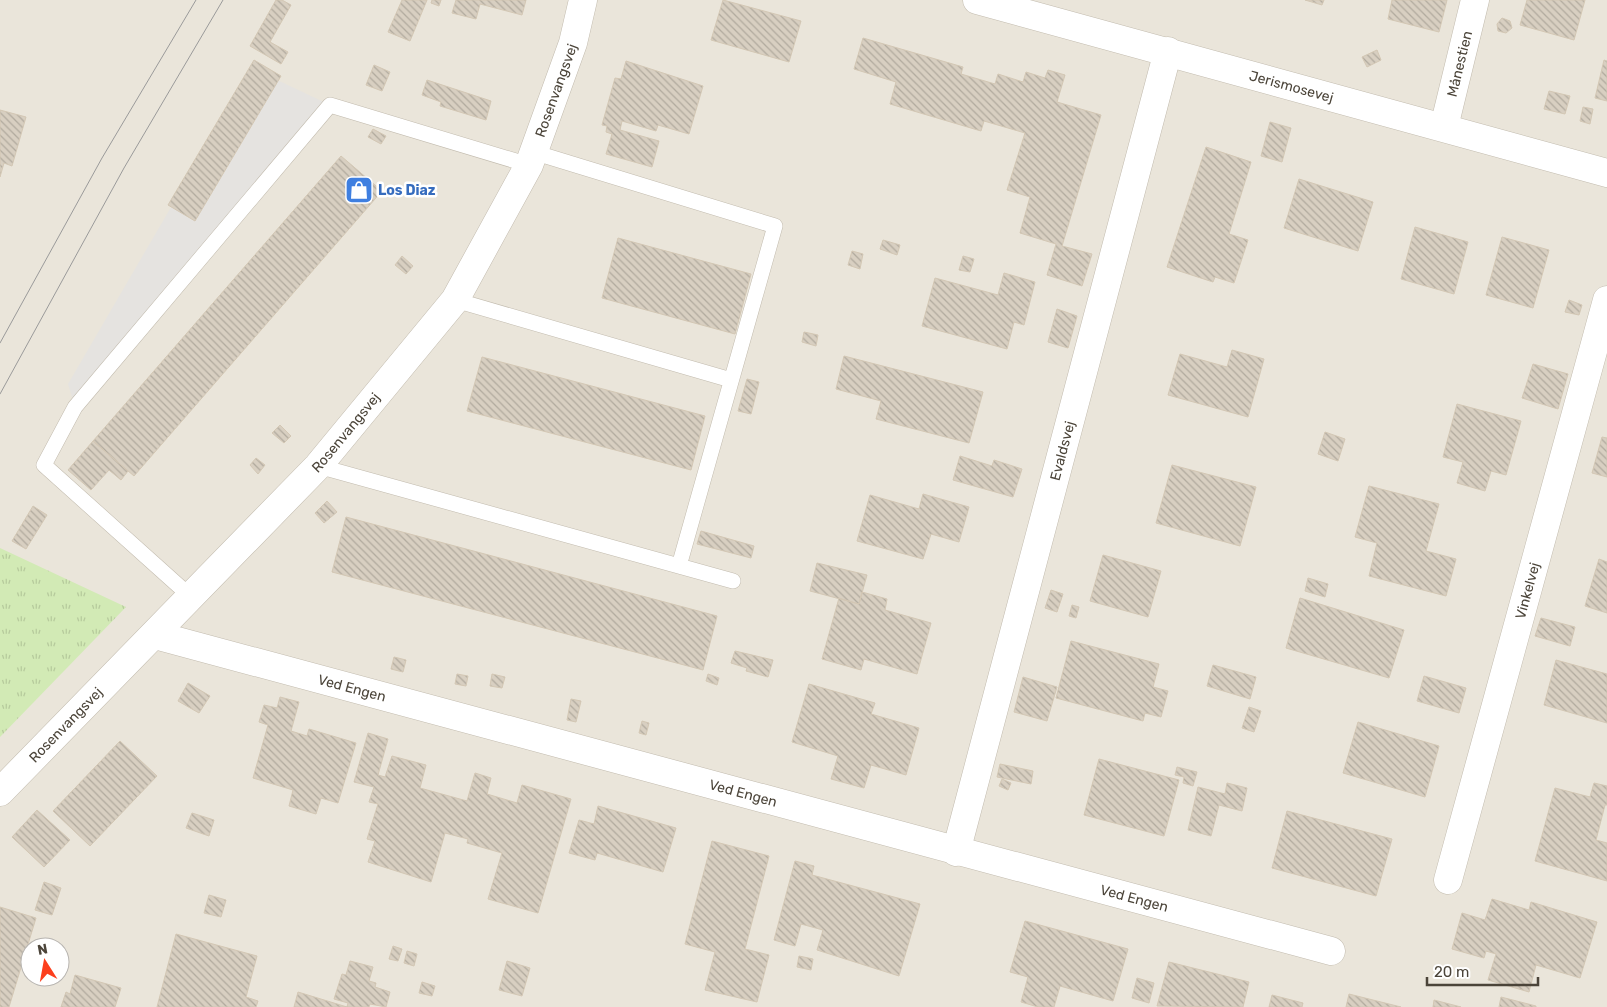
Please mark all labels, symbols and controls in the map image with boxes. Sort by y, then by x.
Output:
street label: Månestien [1444,29,1476,99]
street label: Rosenvangsvej [532,41,581,140]
street label: Jerismosevej [1247,67,1335,106]
shop icon: Los Diaz [344,175,374,205]
place label: Los Diaz [378,182,436,199]
street label: Rosenvangsvej [308,389,384,476]
street label: Evaldsvej [1047,419,1079,483]
street label: Vinkelvej [1512,561,1544,621]
street label: Ved Engen [316,671,388,706]
street label: Rosenvangsvej [26,684,106,766]
street label: Ved Engen [707,776,779,811]
street label: Ved Engen [1098,881,1170,916]
north arrow [20,937,70,987]
text: N [36,940,49,959]
scale bar [1427,954,1538,986]
text: 20 m [1434,963,1469,981]

